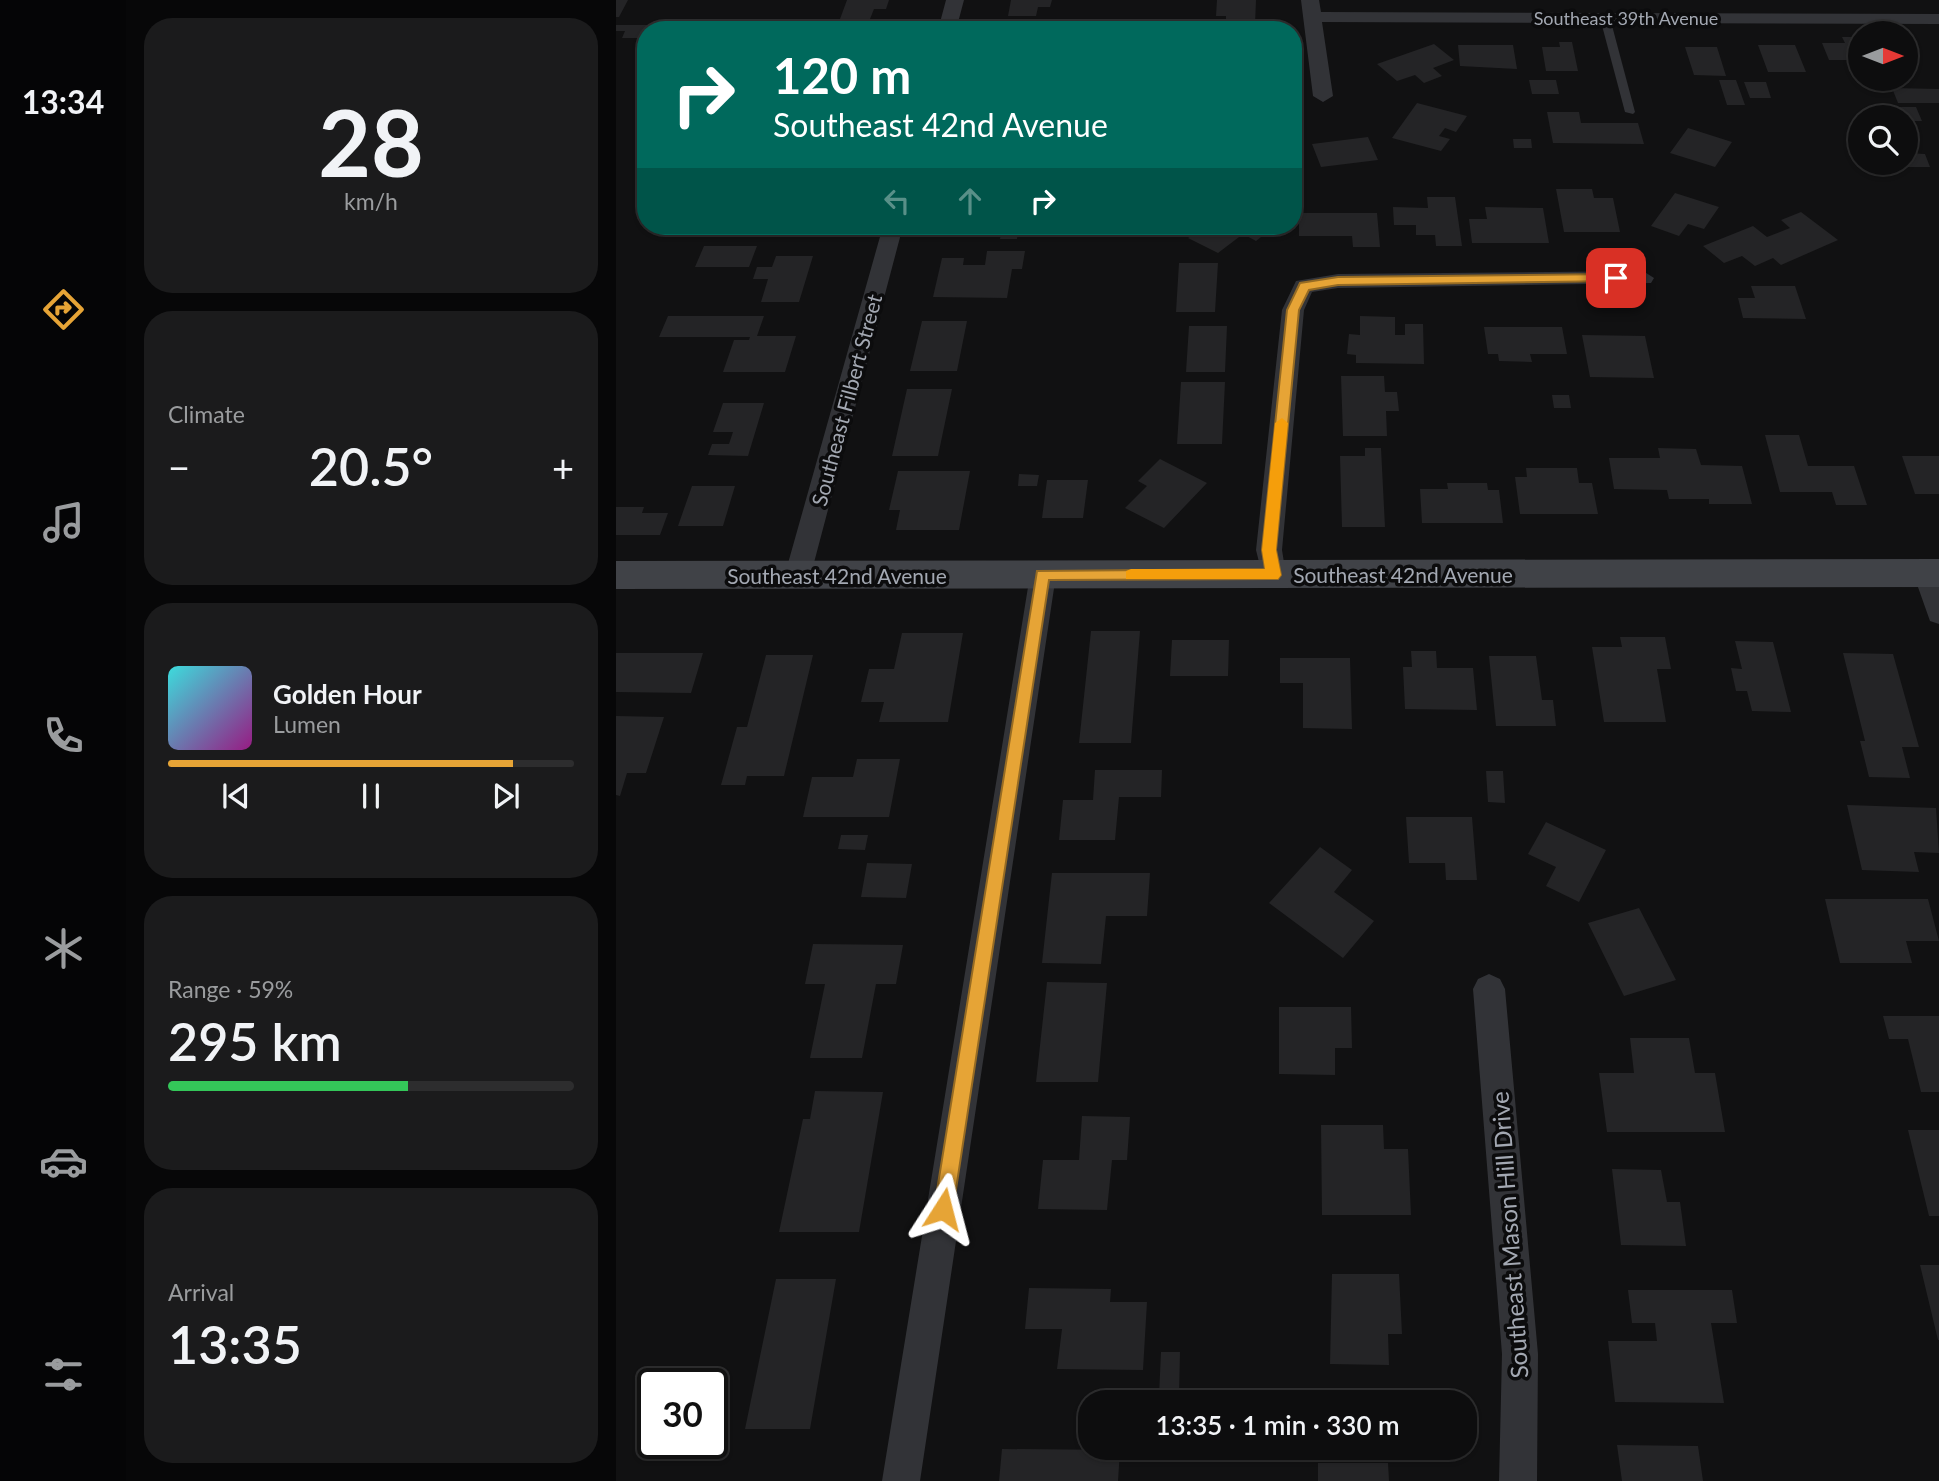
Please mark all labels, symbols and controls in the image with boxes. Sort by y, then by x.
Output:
street label: Southeast 39th Avenue [1534,7,1718,29]
north arrow [1848,21,1918,91]
map controls [1848,21,1918,175]
text: 120 m [773,46,911,104]
icon: right [658,49,749,140]
text: 13:34 [22,82,104,121]
text: 28 [318,87,424,196]
text: Southeast 42nd Avenue [773,105,1108,144]
button: search [1848,105,1918,175]
icon: left [878,182,916,220]
icon: ahead [951,182,989,220]
icon: right [1024,182,1062,220]
text: km/h [344,187,398,215]
pin [1586,248,1646,308]
icon: arrive [1597,259,1635,297]
icon: directions [39,285,88,334]
street label: Southeast Filbert Street [806,291,886,509]
text: Climate [168,400,245,428]
text: 20.5° [309,435,433,497]
text: − [168,444,190,490]
text: + [552,444,574,490]
icon: music [39,498,88,547]
street label: Southeast 42nd Avenue [1293,562,1513,587]
street label: Southeast 42nd Avenue [727,563,947,588]
text: Golden Hour [273,678,422,710]
text: Lumen [273,710,341,738]
icon: phone [39,711,88,760]
icon: previous [217,777,255,815]
icon: pause [352,777,390,815]
icon: next [487,777,525,815]
icon: climate [39,924,88,973]
text: Range · 59% [168,975,293,1003]
text: 295 km [168,1010,342,1072]
street label: Southeast Mason Hill Drive [1485,1091,1533,1379]
icon: car [39,1137,88,1186]
position arrow [906,1172,980,1246]
text: Arrival [168,1278,234,1306]
text: 13:35 [168,1313,302,1375]
icon: filters [39,1350,88,1399]
speed limit sign: 30 [637,1368,728,1459]
text: 13:35 · 1 min · 330 m [1155,1409,1400,1441]

